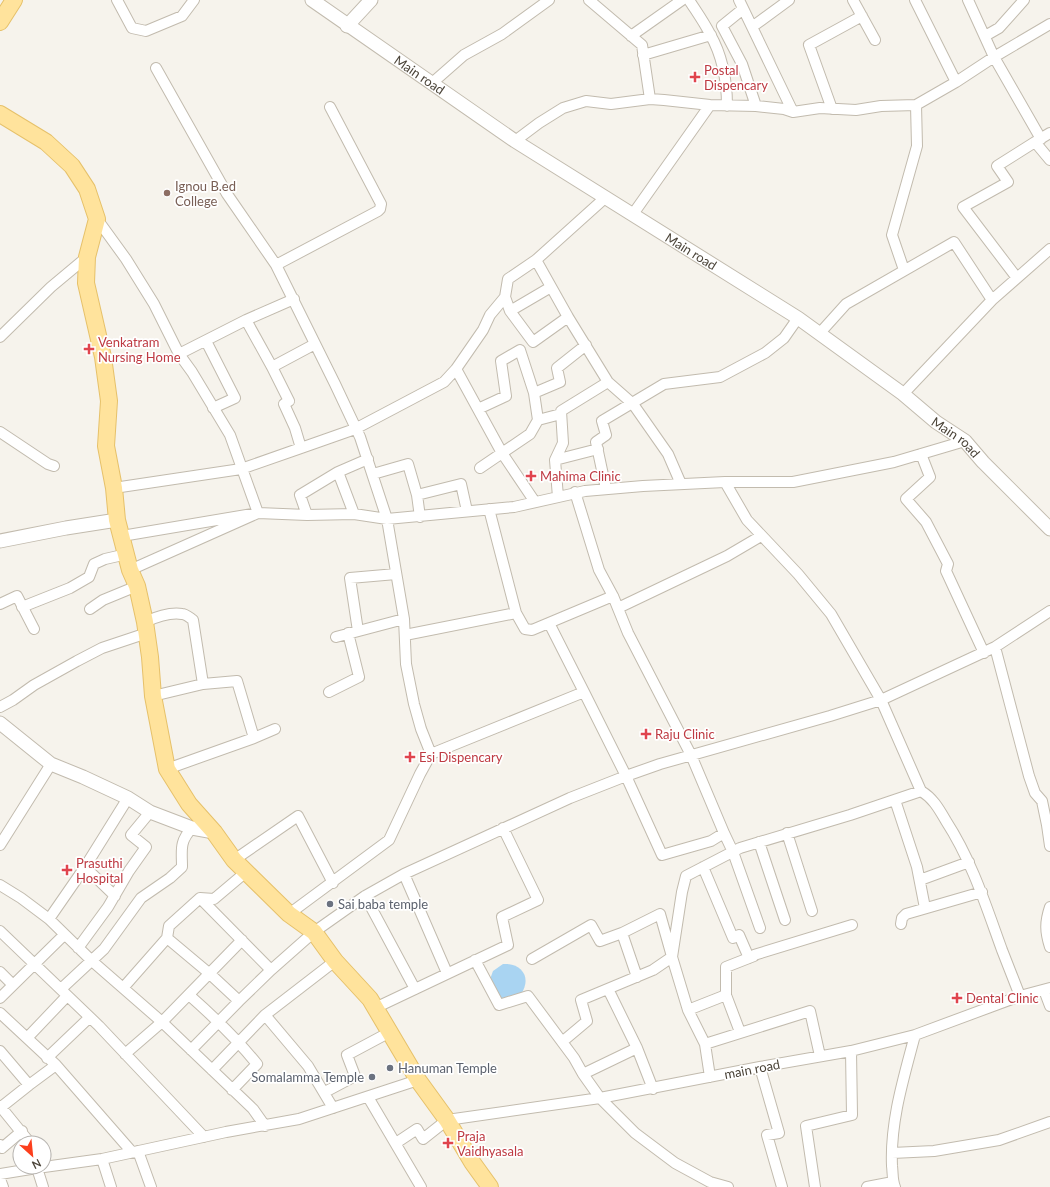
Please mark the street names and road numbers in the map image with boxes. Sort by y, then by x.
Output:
street label: Main road [391,52,448,98]
street label: Main road [663,229,720,273]
street label: Main road [929,413,984,461]
street label: main road [723,1056,781,1082]

